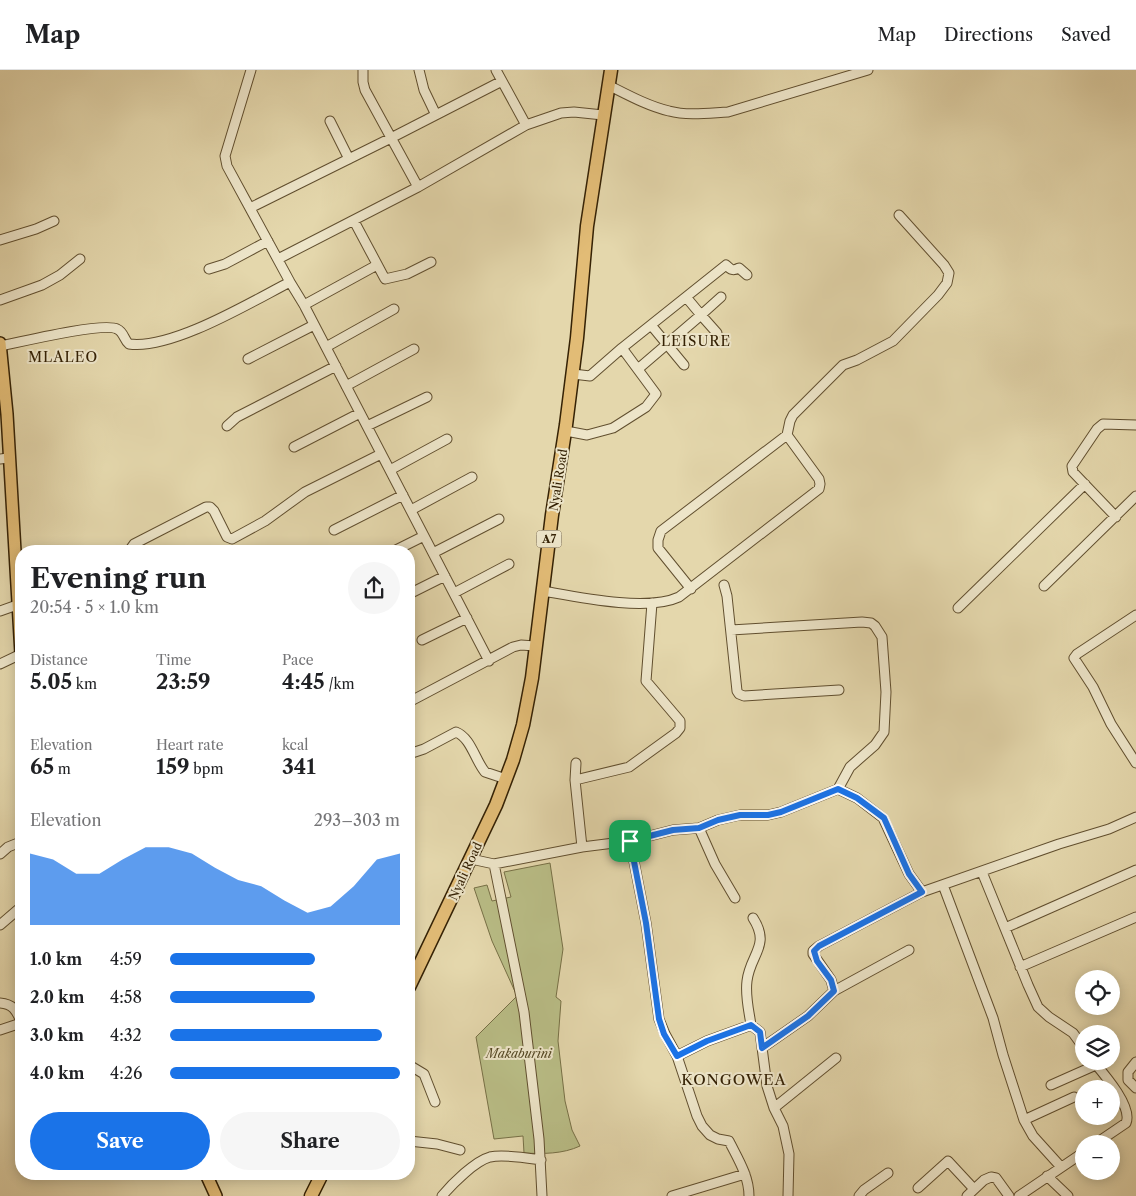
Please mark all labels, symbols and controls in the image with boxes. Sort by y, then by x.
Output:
text: Map [25,20,80,49]
text: Map [877,24,916,46]
text: Directions [944,24,1033,46]
text: Saved [1061,24,1111,46]
district label: LEISURE [661,332,731,350]
district label: MLALEO [28,348,98,366]
street label: Nyali Road [546,447,570,512]
road number: A7 [536,530,562,548]
text: Evening run [30,561,206,595]
button: share [348,562,400,614]
text: 20:54 · 5 × 1.0 km [30,597,159,617]
text: Distance [30,651,88,669]
text: Time [156,651,191,669]
text: Pace [282,651,314,669]
text: 5.05 [30,669,72,694]
text: 23:59 [156,669,211,694]
text: 4:45 [282,669,325,694]
text: km [72,675,97,693]
text: /km [325,675,355,693]
text: Elevation [30,736,93,754]
text: Heart rate [156,736,223,754]
text: kcal [282,736,308,754]
text: 65 [30,754,54,779]
text: 159 [156,754,190,779]
text: 341 [282,754,316,779]
text: m [54,760,71,778]
text: bpm [190,760,223,778]
text: Elevation [30,810,101,830]
text: 293–303 m [314,810,400,830]
pin [609,820,651,862]
icon: arrive [616,827,644,855]
street label: Nyali Road [445,839,485,902]
text: 1.0 km [30,949,82,969]
text: 4:59 [110,949,142,969]
map controls [1075,970,1120,1180]
button: locate [1075,970,1120,1015]
text: 2.0 km [30,987,84,1007]
text: 4:58 [110,987,142,1007]
text: 3.0 km [30,1025,84,1045]
text: 4:32 [110,1025,142,1045]
button: layers [1075,1025,1120,1070]
park label: Makaburini [484,1046,553,1061]
text: 4.0 km [30,1063,84,1083]
text: 4:26 [110,1063,142,1083]
district label: KONGOWEA [681,1070,787,1089]
button: + [1075,1080,1120,1125]
button: Save [30,1112,210,1170]
button: Share [220,1112,400,1170]
button: − [1075,1135,1120,1180]

